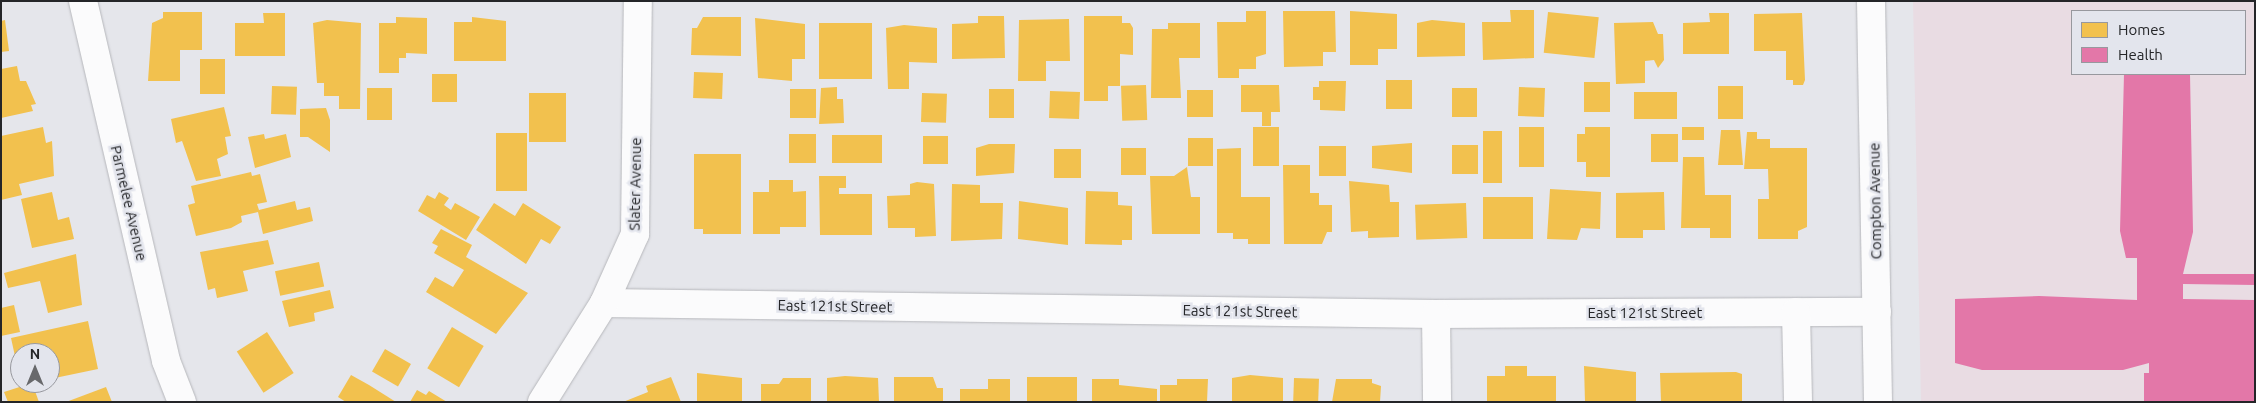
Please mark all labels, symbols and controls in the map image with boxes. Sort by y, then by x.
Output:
legend [2071,10,2246,75]
text: Homes [2118,21,2165,38]
text: Health [2118,46,2163,63]
street label: Slater Avenue [625,137,645,231]
street label: Compton Avenue [1865,142,1885,260]
street label: Parmelee Avenue [107,144,151,262]
street label: East 121st Street [777,296,893,316]
street label: East 121st Street [1182,301,1298,321]
street label: East 121st Street [1587,304,1703,322]
north arrow [10,343,60,393]
text: N [30,346,40,362]

